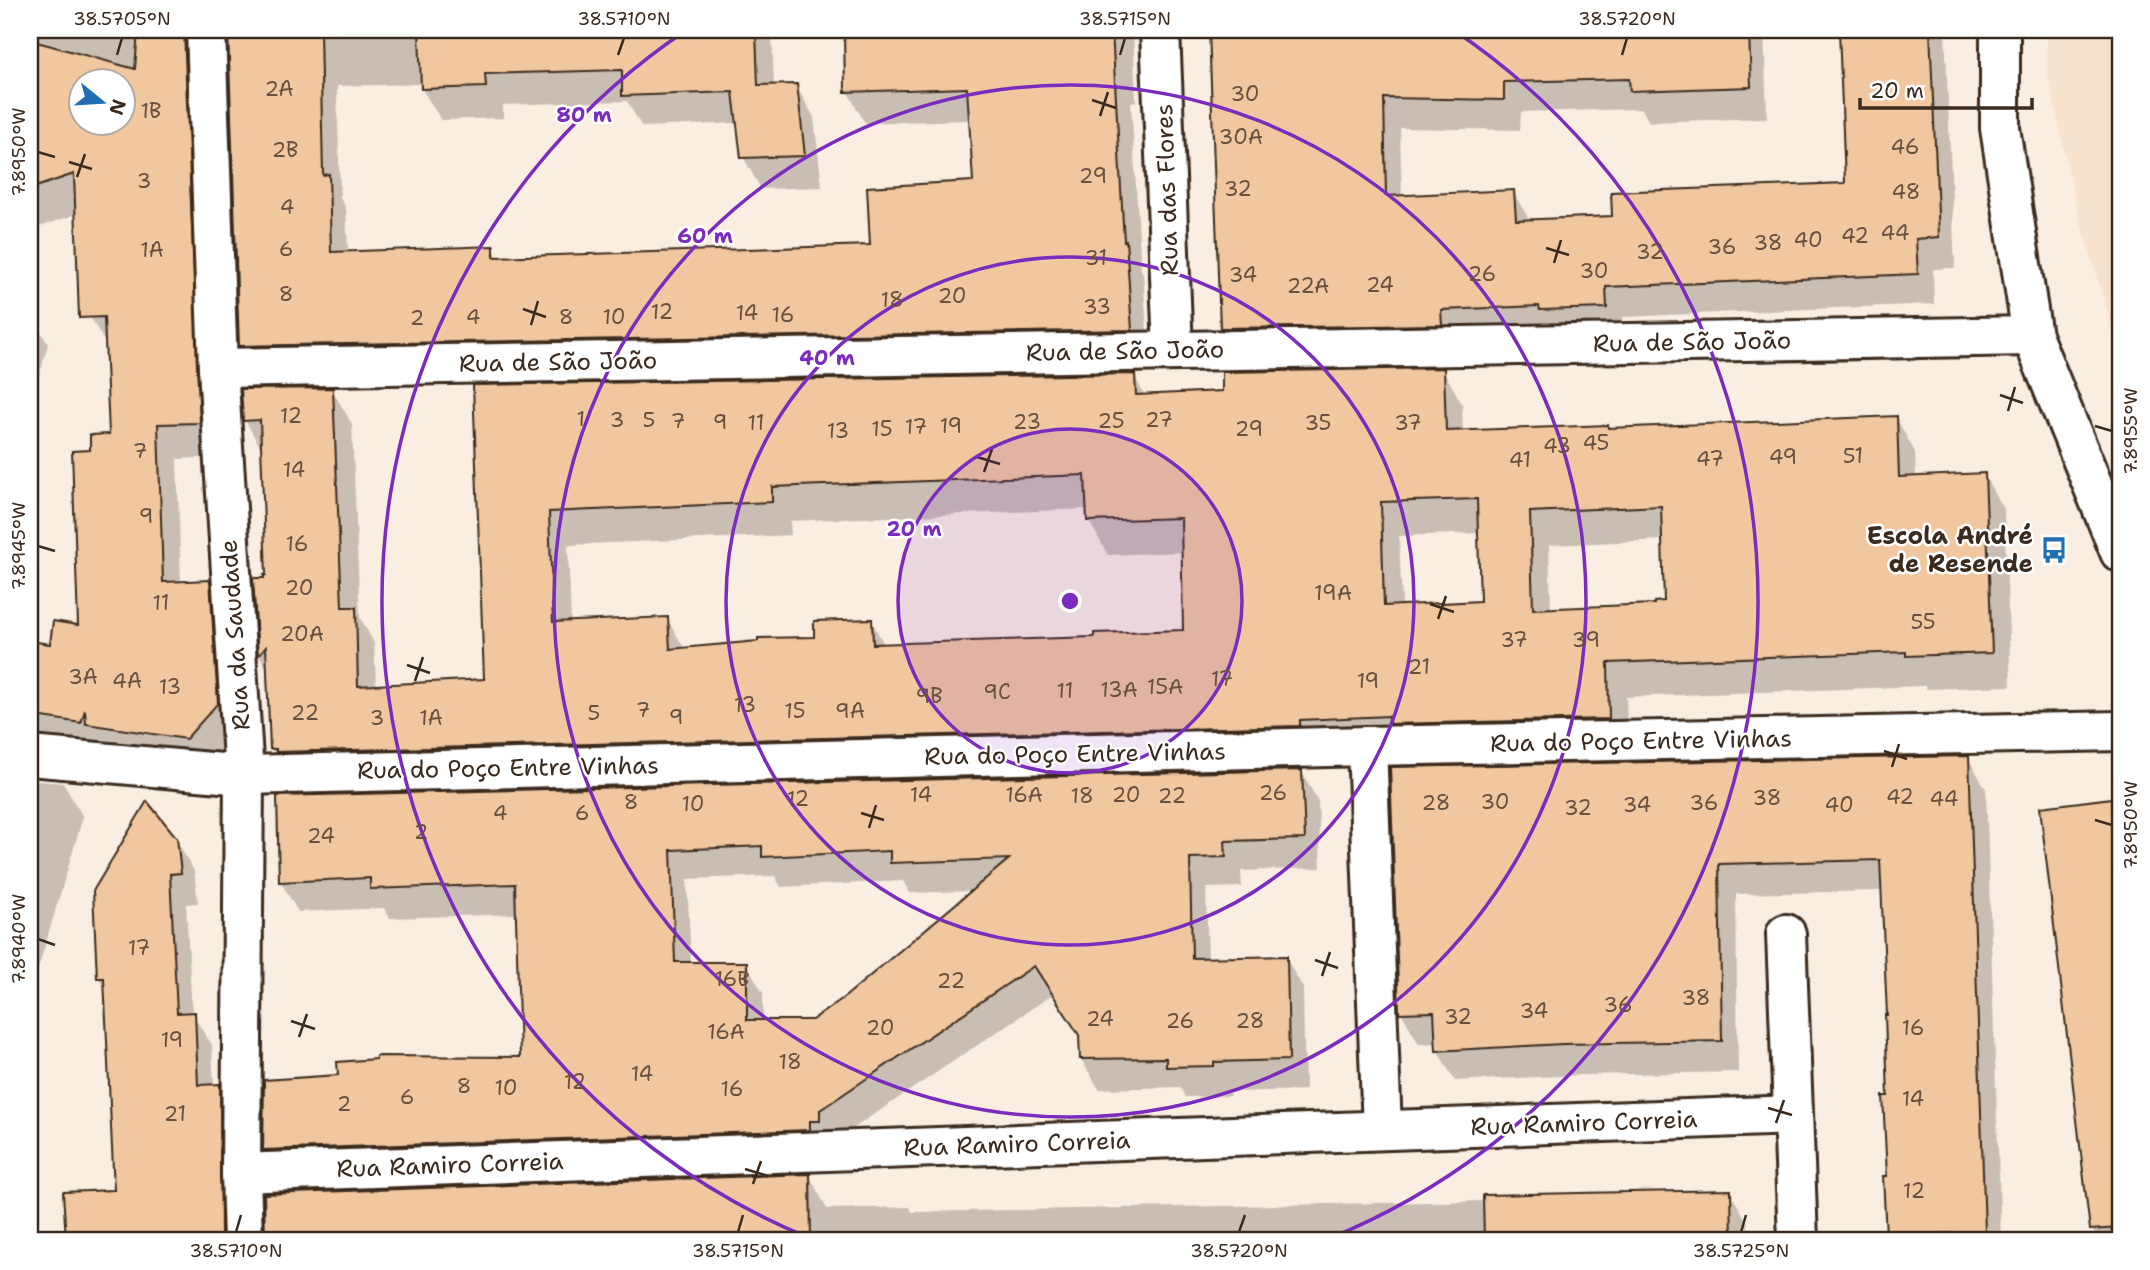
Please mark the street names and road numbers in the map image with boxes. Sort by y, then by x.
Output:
street label: Rua das Flores [1148,103,1186,277]
street label: Rua de São João [1593,324,1791,360]
street label: Rua de São João [1026,333,1224,369]
street label: Rua de São João [459,344,657,380]
street label: Rua da Saudade [212,539,258,731]
street label: Rua do Poço Entre Vinhas [1490,722,1792,760]
street label: Rua do Poço Entre Vinhas [924,735,1226,773]
street label: Rua do Poço Entre Vinhas [357,749,659,787]
street label: Rua Ramiro Correia [1470,1103,1698,1143]
street label: Rua Ramiro Correia [903,1124,1131,1164]
street label: Rua Ramiro Correia [336,1145,564,1185]

